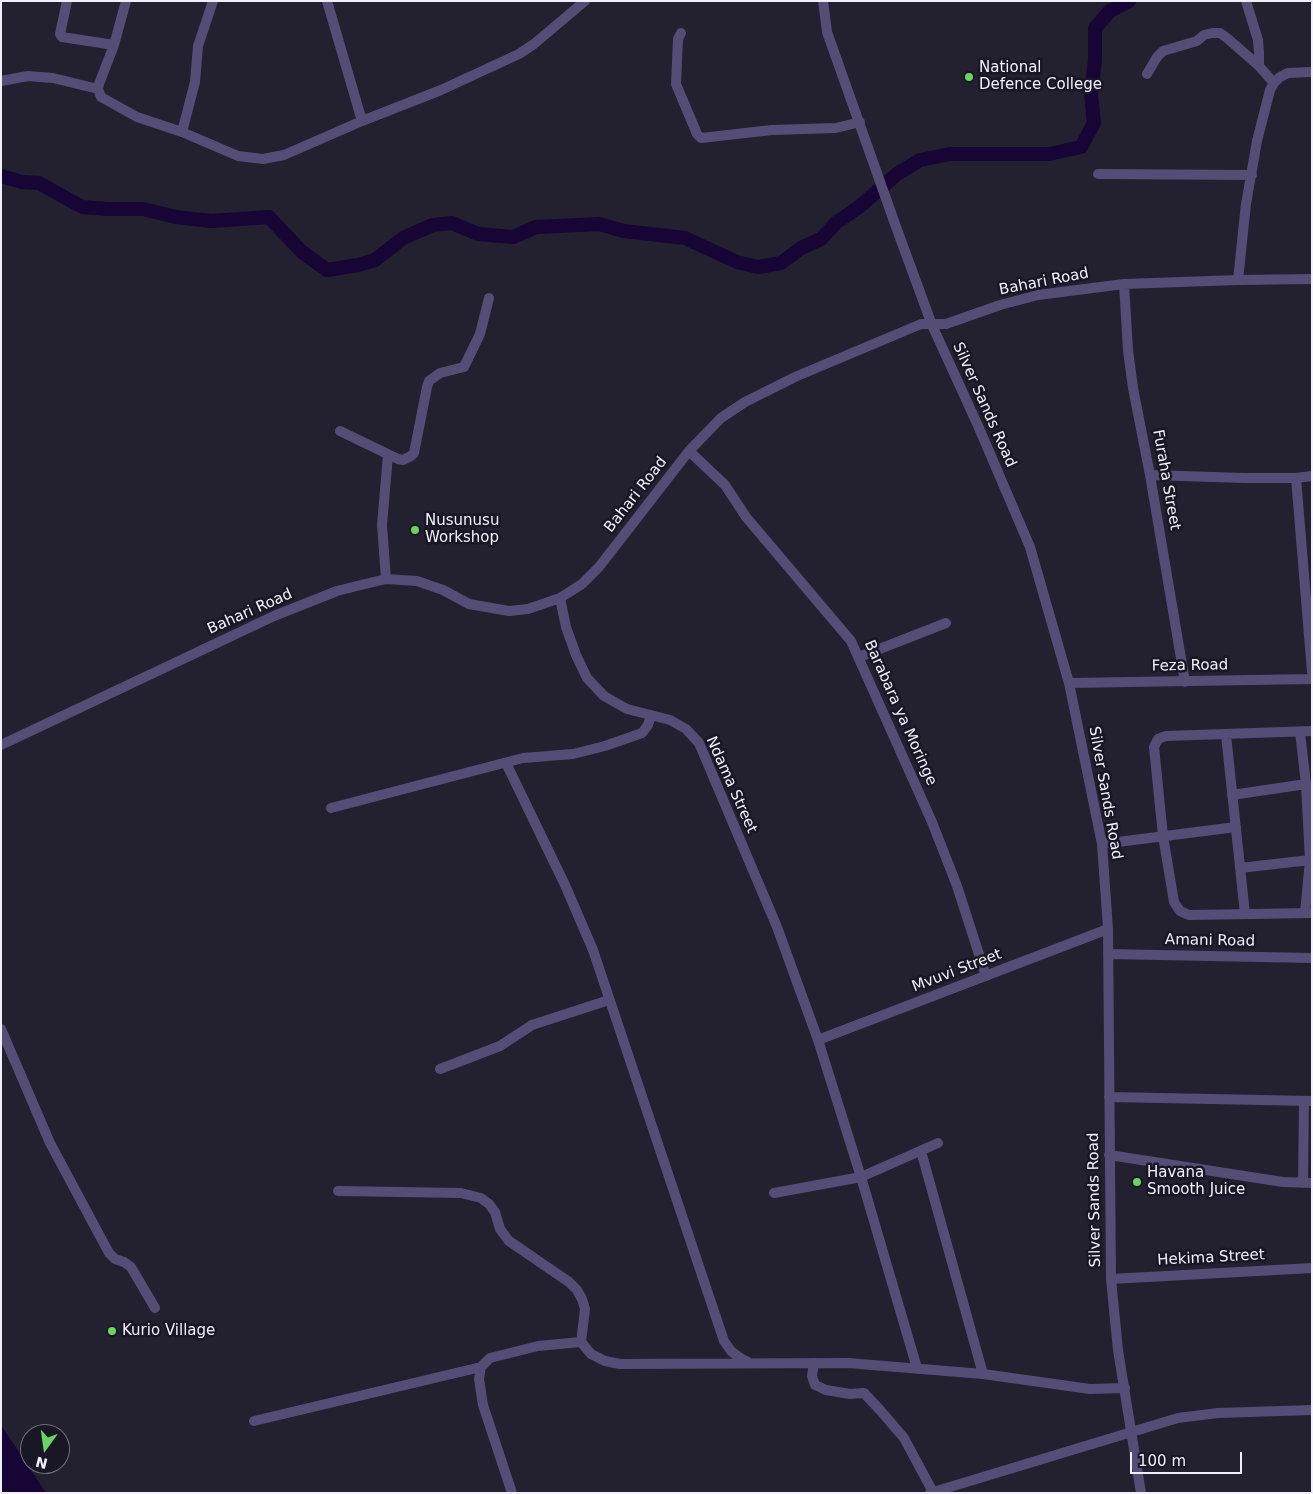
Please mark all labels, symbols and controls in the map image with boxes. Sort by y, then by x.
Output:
place label: National Defence College [979,59,1102,94]
marker: National Defence College [963,71,975,83]
street label: Bahari Road [998,264,1090,300]
street label: Silver Sands Road [948,340,1020,470]
street label: Furaha Street [1148,428,1184,532]
street label: Bahari Road [601,454,671,536]
place label: Nusunusu Workshop [425,512,499,547]
marker: Nusunusu Workshop [409,524,421,536]
street label: Bahari Road [205,585,295,639]
street label: Barabara ya Moringe [860,638,940,788]
street label: Feza Road [1152,656,1228,676]
street label: Silver Sands Road [1084,725,1126,861]
street label: Ndama Street [702,734,760,836]
street label: Amani Road [1165,931,1255,951]
street label: Mvuvi Street [910,946,1004,996]
street label: Silver Sands Road [1085,1132,1105,1268]
place label: Havana Smooth Juice [1147,1164,1245,1199]
marker: Havana Smooth Juice [1131,1176,1143,1188]
street label: Hekima Street [1157,1246,1265,1270]
place label: Kurio Village [122,1322,215,1340]
marker: Kurio Village [106,1325,118,1337]
north arrow [20,1424,70,1474]
scale bar [1133,1442,1246,1474]
text: 100 m [1138,1452,1186,1470]
text: N [34,1453,49,1472]

